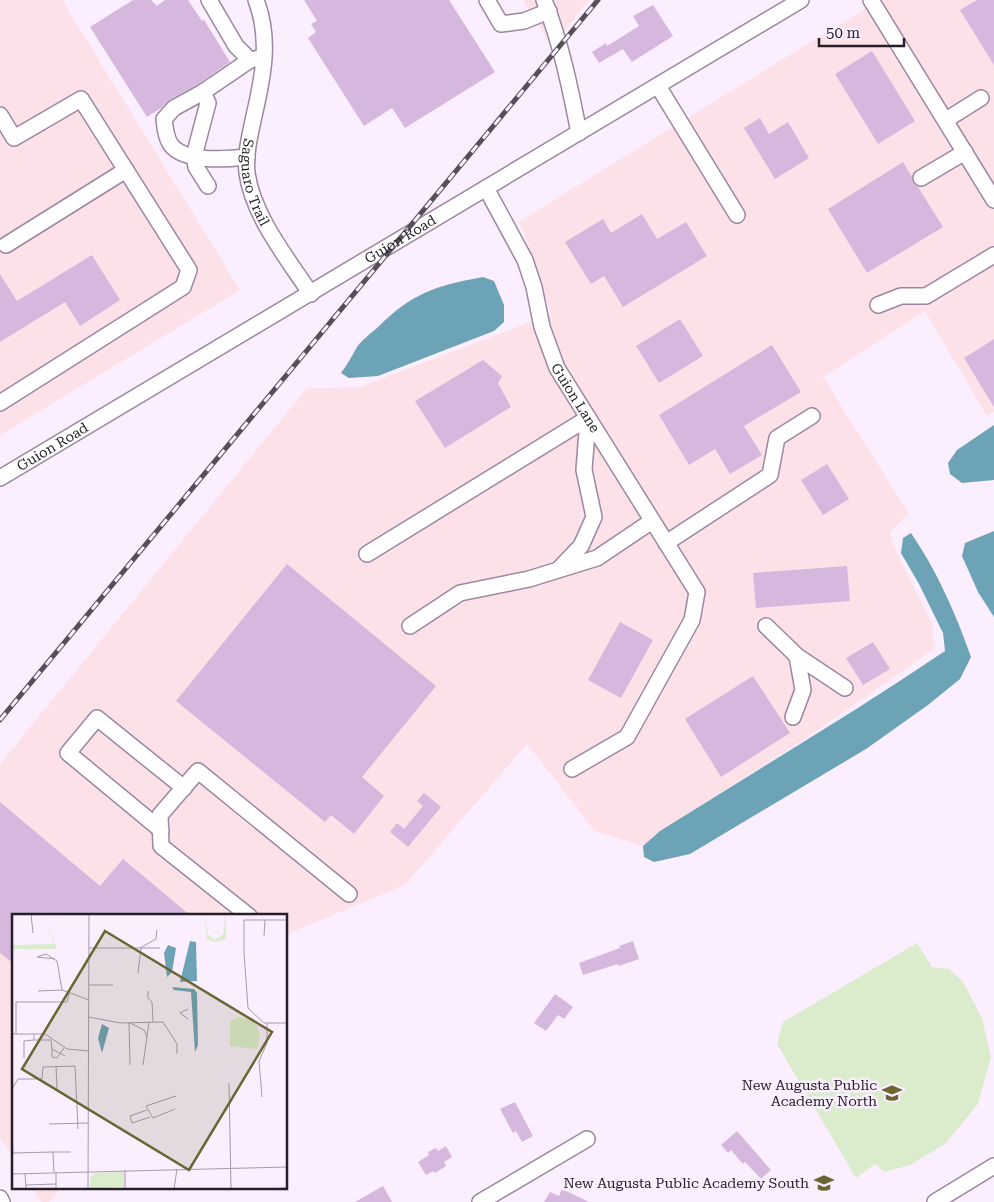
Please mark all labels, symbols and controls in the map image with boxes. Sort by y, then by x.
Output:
scale bar [819,15,904,47]
text: 50 m [826,24,861,42]
street label: Saguaro Trail [238,137,273,229]
street label: Guion Road [362,212,439,267]
street label: Guion Lane [548,360,603,436]
street label: Guion Road [14,419,91,474]
inset map [12,914,288,1190]
place label: New Augusta Public Academy North [742,1077,877,1109]
school or university icon: New Augusta Public Academy North [881,1082,903,1104]
school or university icon: New Augusta Public Academy South [813,1172,835,1194]
place label: New Augusta Public Academy South [563,1175,809,1191]

